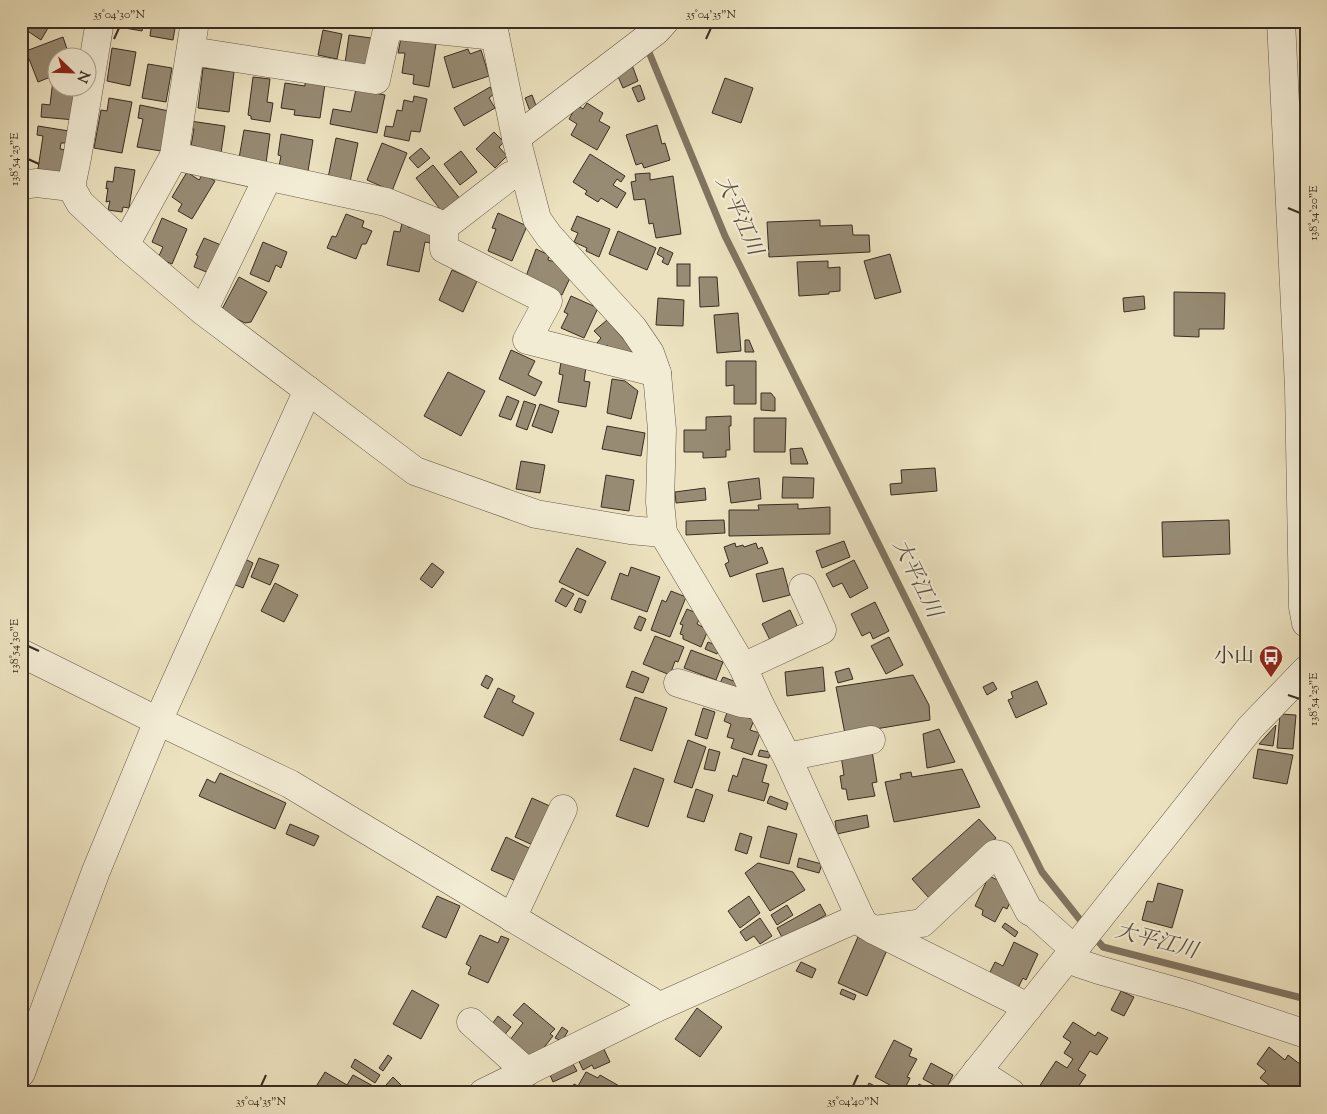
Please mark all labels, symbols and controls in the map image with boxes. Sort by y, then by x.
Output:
text: 35°04'30"N [93,6,146,24]
text: 35°04'35"N [686,6,737,24]
north arrow [48,48,98,98]
text: N [71,67,94,85]
text: 138°54'25"E [6,132,24,186]
water label: 大平江川 [707,172,770,262]
text: 138°54'20"E [1305,185,1323,241]
water label: 大平江川 [884,535,949,625]
text: 138°54'30"E [6,618,24,673]
place label: 小山 [1214,643,1254,672]
bus stop icon: 小山 [1258,644,1284,678]
text: 138°54'25"E [1305,672,1323,726]
water label: 大平江川 [1112,917,1202,968]
text: 35°04'35"N [236,1093,287,1111]
text: 35°04'40"N [827,1093,880,1111]

